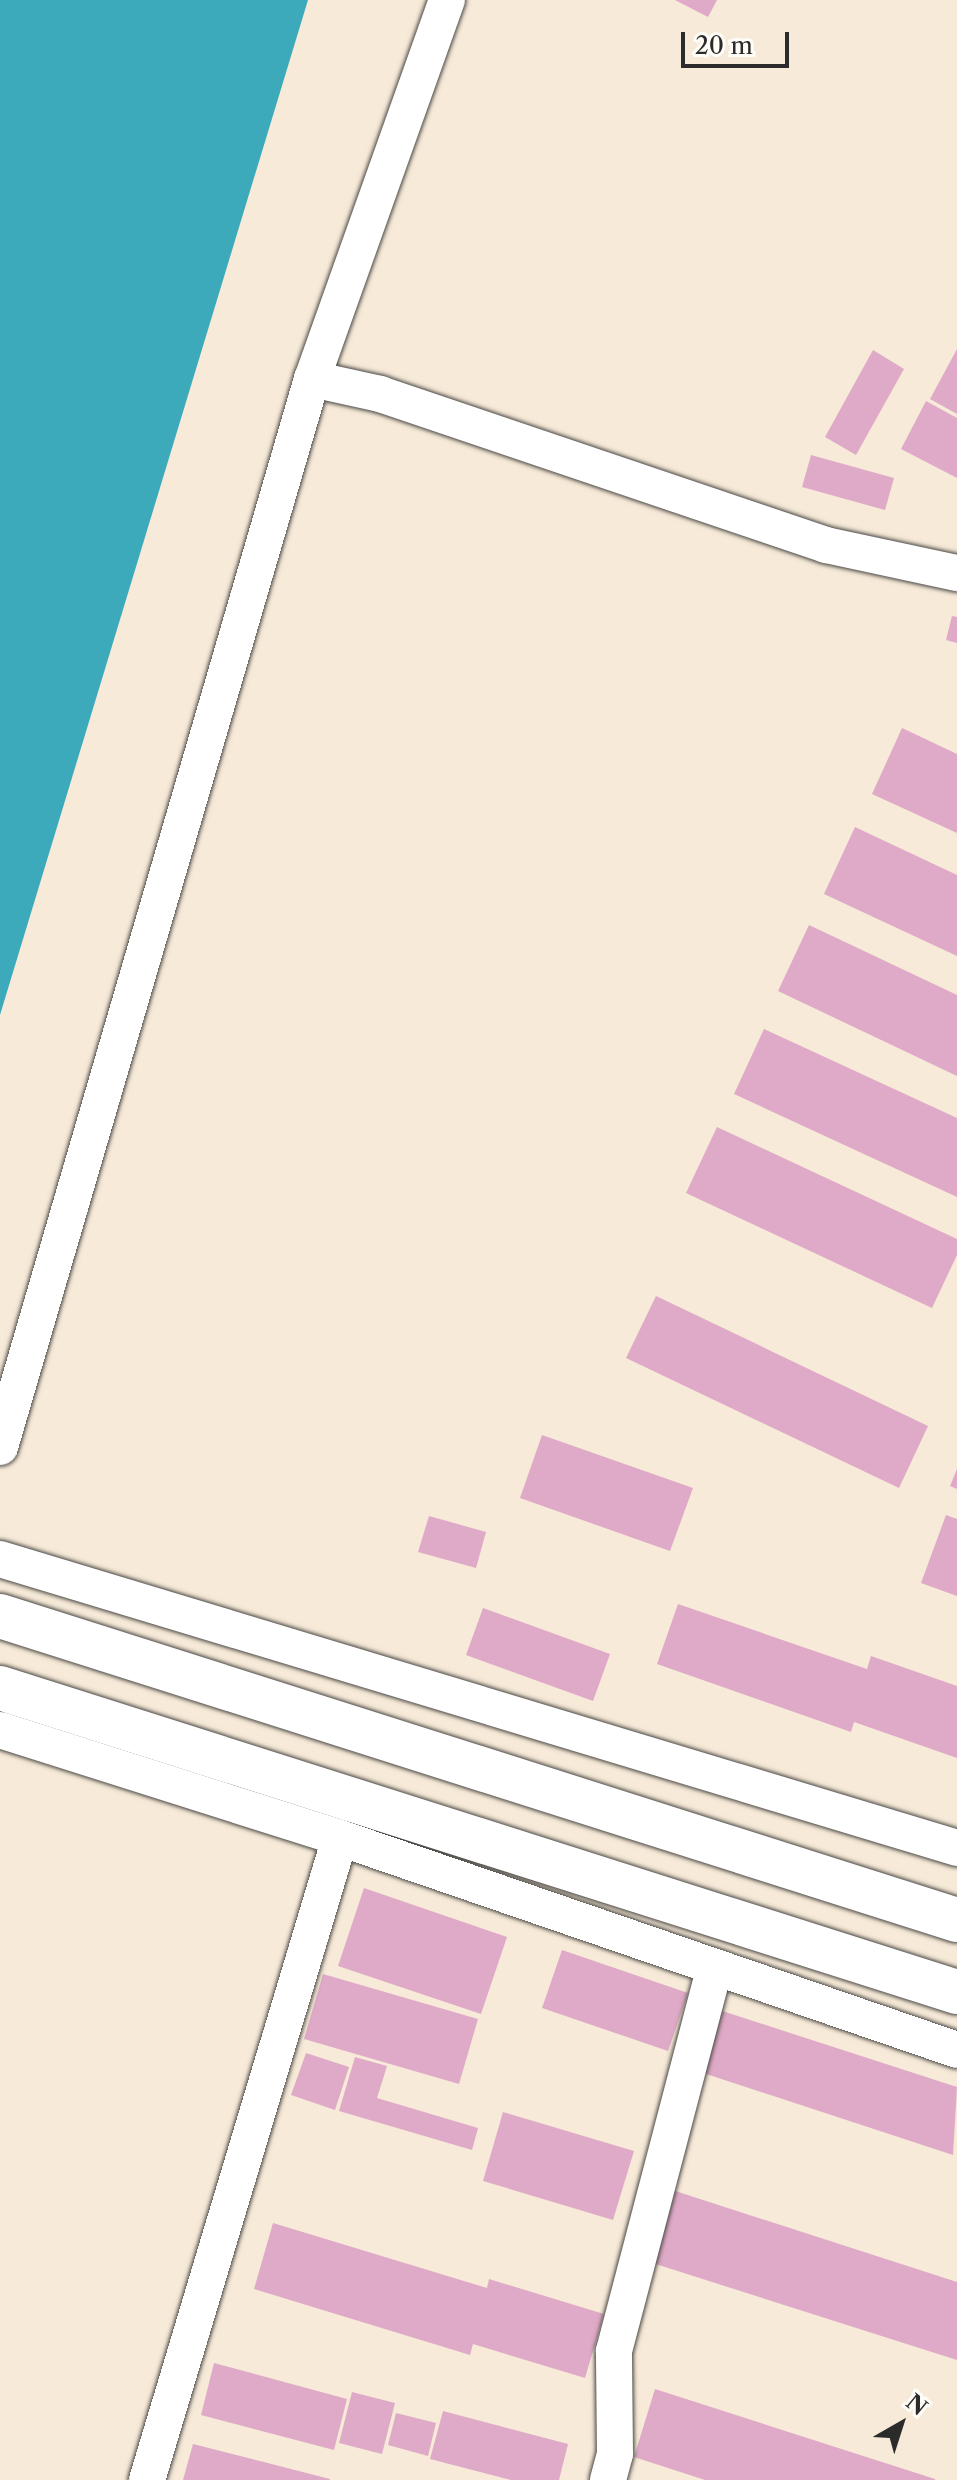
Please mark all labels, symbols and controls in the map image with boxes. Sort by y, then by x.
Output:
scale bar [685,16,793,66]
text: 20 m [695,31,753,60]
north arrow [861,2384,941,2464]
text: N [900,2388,932,2421]

